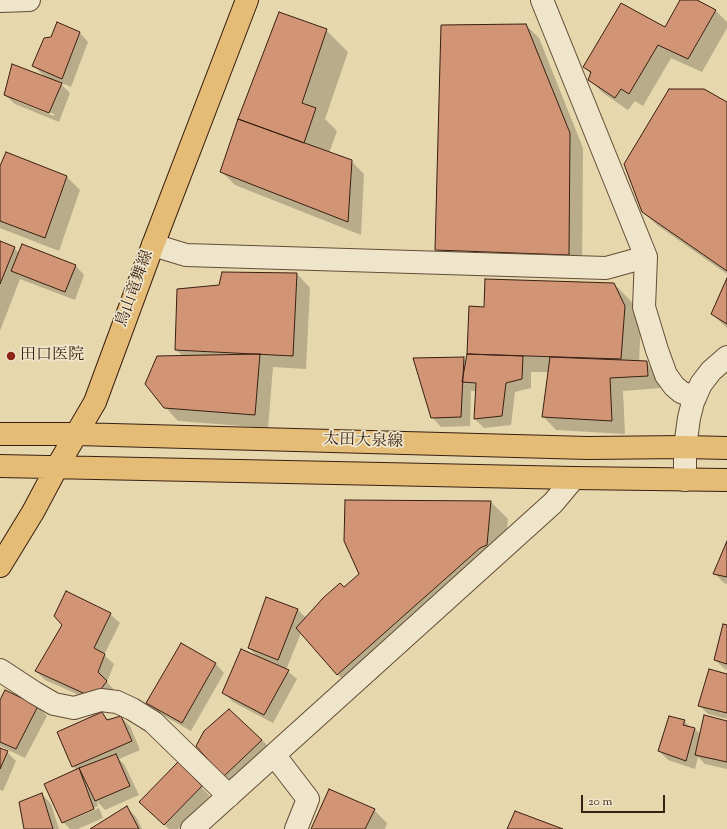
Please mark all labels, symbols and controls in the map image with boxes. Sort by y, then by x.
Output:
street label: 鳥山竜舞線 [113,248,159,330]
place label: 田口医院 [20,346,84,366]
marker: 田口医院 [5,350,17,362]
street label: 太田大泉線 [323,431,403,453]
scale bar [583,787,667,813]
text: 20 m [588,793,612,811]

